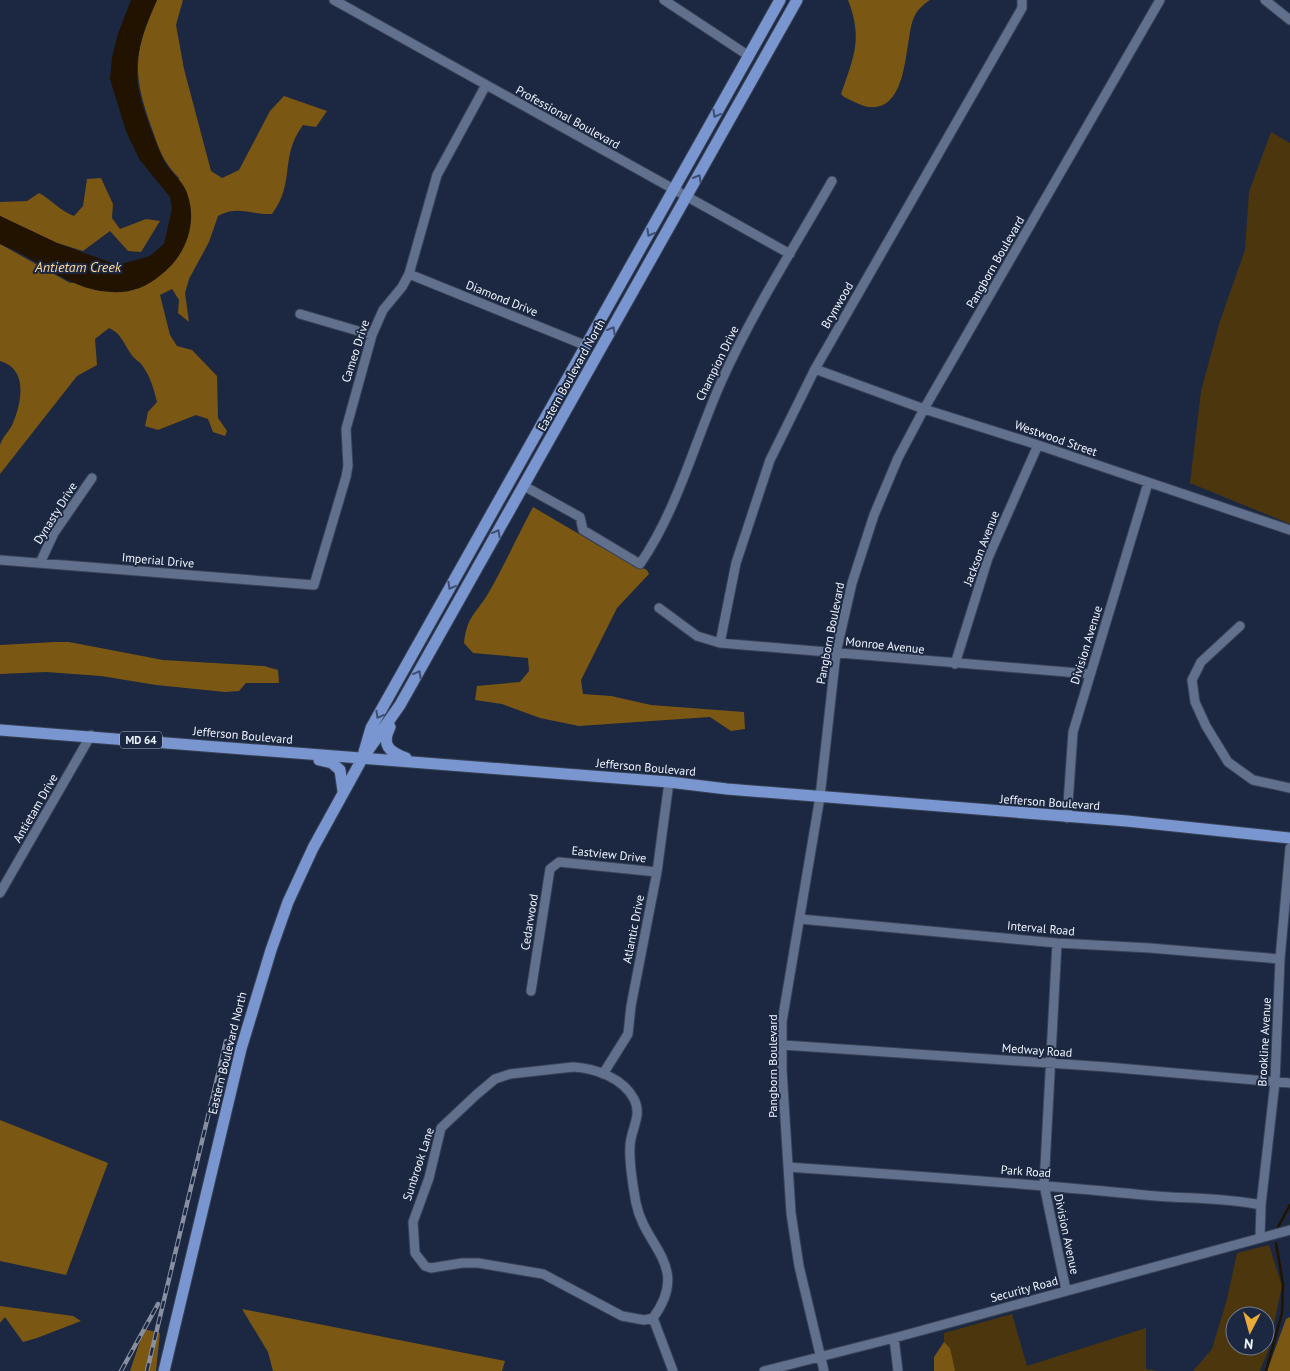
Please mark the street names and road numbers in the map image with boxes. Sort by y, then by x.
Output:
street label: Professional Boulevard [513,82,623,152]
street label: Pangborn Boulevard [963,213,1027,311]
street label: Diamond Drive [464,277,540,319]
street label: Brynwood [818,279,856,331]
street label: Eastern Boulevard North [534,316,608,434]
street label: Cameo Drive [338,318,372,384]
street label: Champion Drive [692,323,742,403]
street label: Westwood Street [1013,417,1099,459]
street label: Dynasty Drive [30,479,80,547]
street label: Jackson Avenue [959,508,1002,588]
street label: Imperial Drive [121,549,195,571]
street label: Pangborn Boulevard [813,581,847,685]
street label: Division Avenue [1067,604,1105,686]
street label: Monroe Avenue [845,633,925,657]
street label: Jefferson Boulevard [192,723,293,747]
road number: MD 64 [120,732,162,748]
street label: Jefferson Boulevard [595,755,696,779]
street label: Antietam Drive [9,771,61,845]
street label: Jefferson Boulevard [999,791,1100,813]
street label: Eastview Drive [571,843,647,865]
street label: Cedarwood [517,893,541,951]
street label: Atlantic Drive [619,893,647,965]
street label: Interval Road [1006,918,1076,938]
street label: Eastern Boulevard North [205,990,249,1116]
street label: Brookline Avenue [1254,997,1274,1087]
street label: Pangborn Boulevard [765,1014,780,1118]
street label: Medway Road [1001,1040,1073,1060]
street label: Sunbrook Lane [399,1126,437,1202]
street label: Park Road [1000,1162,1052,1180]
street label: Division Avenue [1051,1193,1083,1275]
street label: Security Road [989,1273,1059,1305]

